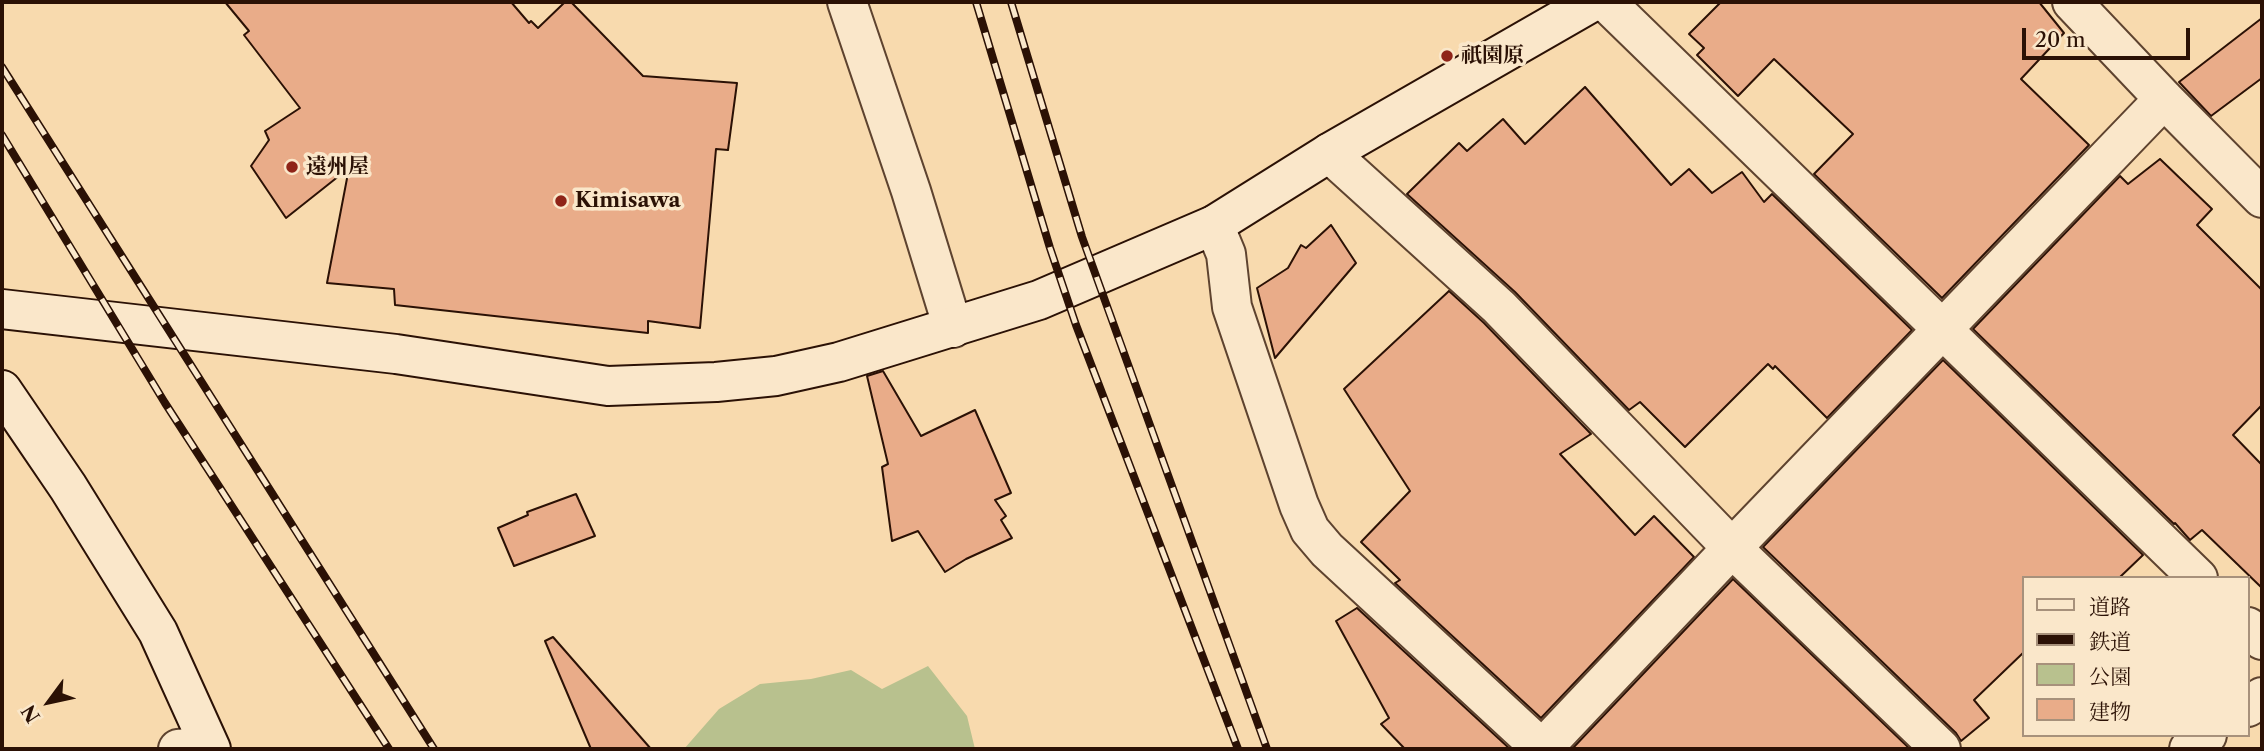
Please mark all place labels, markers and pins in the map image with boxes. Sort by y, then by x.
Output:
place label: 祇園原 [1461,43,1524,69]
marker: 祇園原 [1439,48,1455,64]
place label: 遠州屋 [306,154,369,180]
marker: 遠州屋 [284,159,300,175]
place label: Kimisawa [575,188,681,214]
marker: Kimisawa [553,193,569,209]

